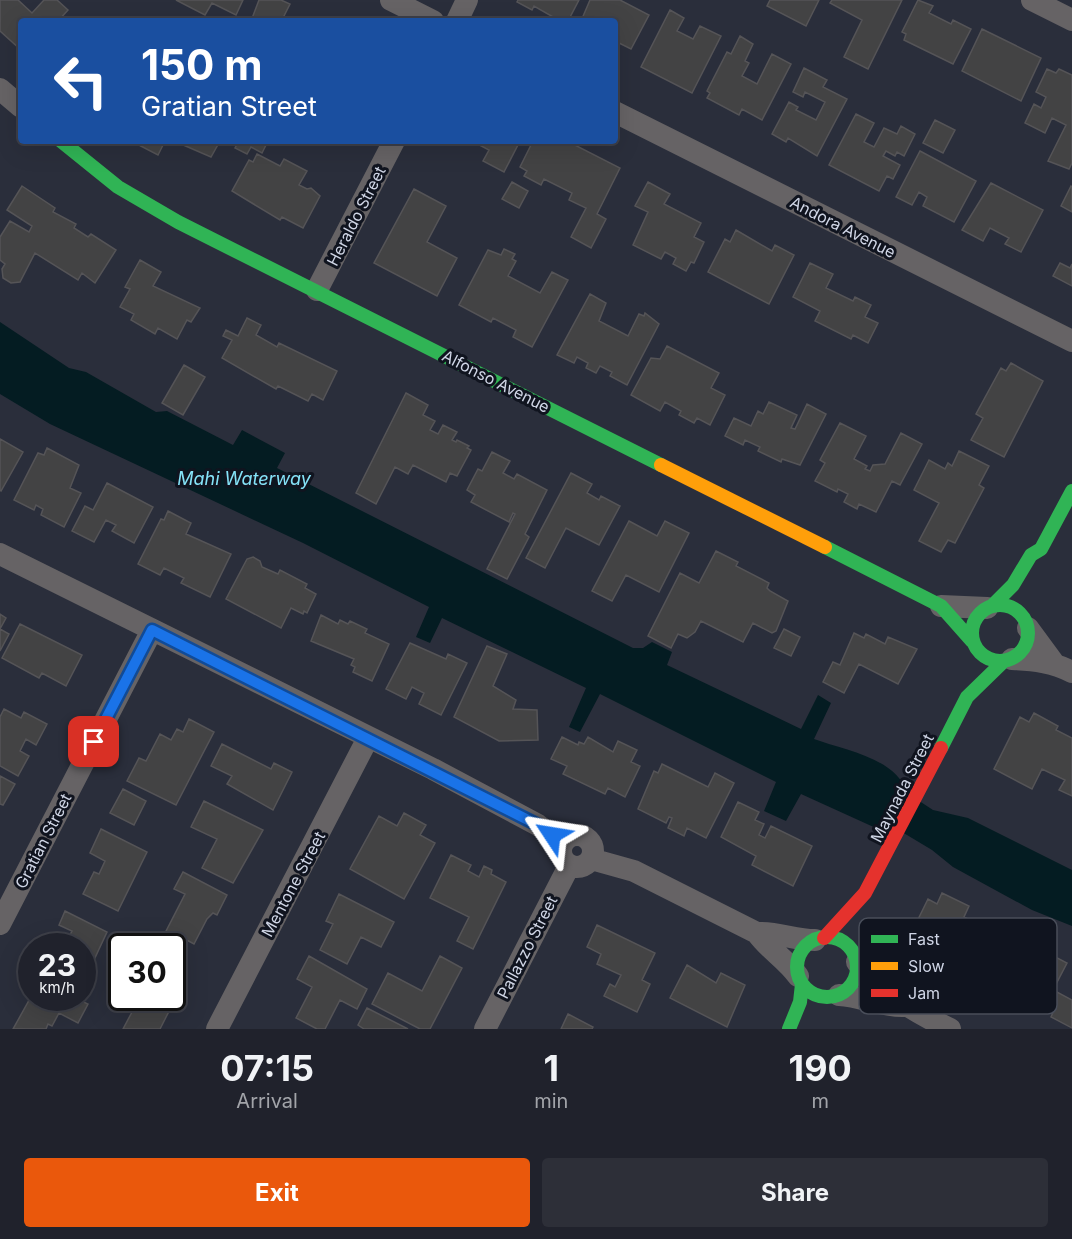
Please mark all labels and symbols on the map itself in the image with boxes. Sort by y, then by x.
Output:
street label: Heraldo Street [322,163,390,269]
street label: Andora Avenue [787,192,899,262]
street label: Alfonso Avenue [439,345,553,417]
water label: Mahi Waterway [177,468,312,489]
pin [68,716,119,767]
street label: Maynada Street [866,730,938,846]
street label: Gratian Street [10,790,76,892]
position arrow [520,803,584,867]
street label: Mentone Street [257,828,329,940]
street label: Pallazzo Street [493,892,561,1002]
legend [859,918,1057,1014]
text: Fast [908,929,940,949]
speed limit sign: 30 [108,933,186,1011]
text: Slow [908,956,945,976]
text: Jam [908,983,940,1003]

